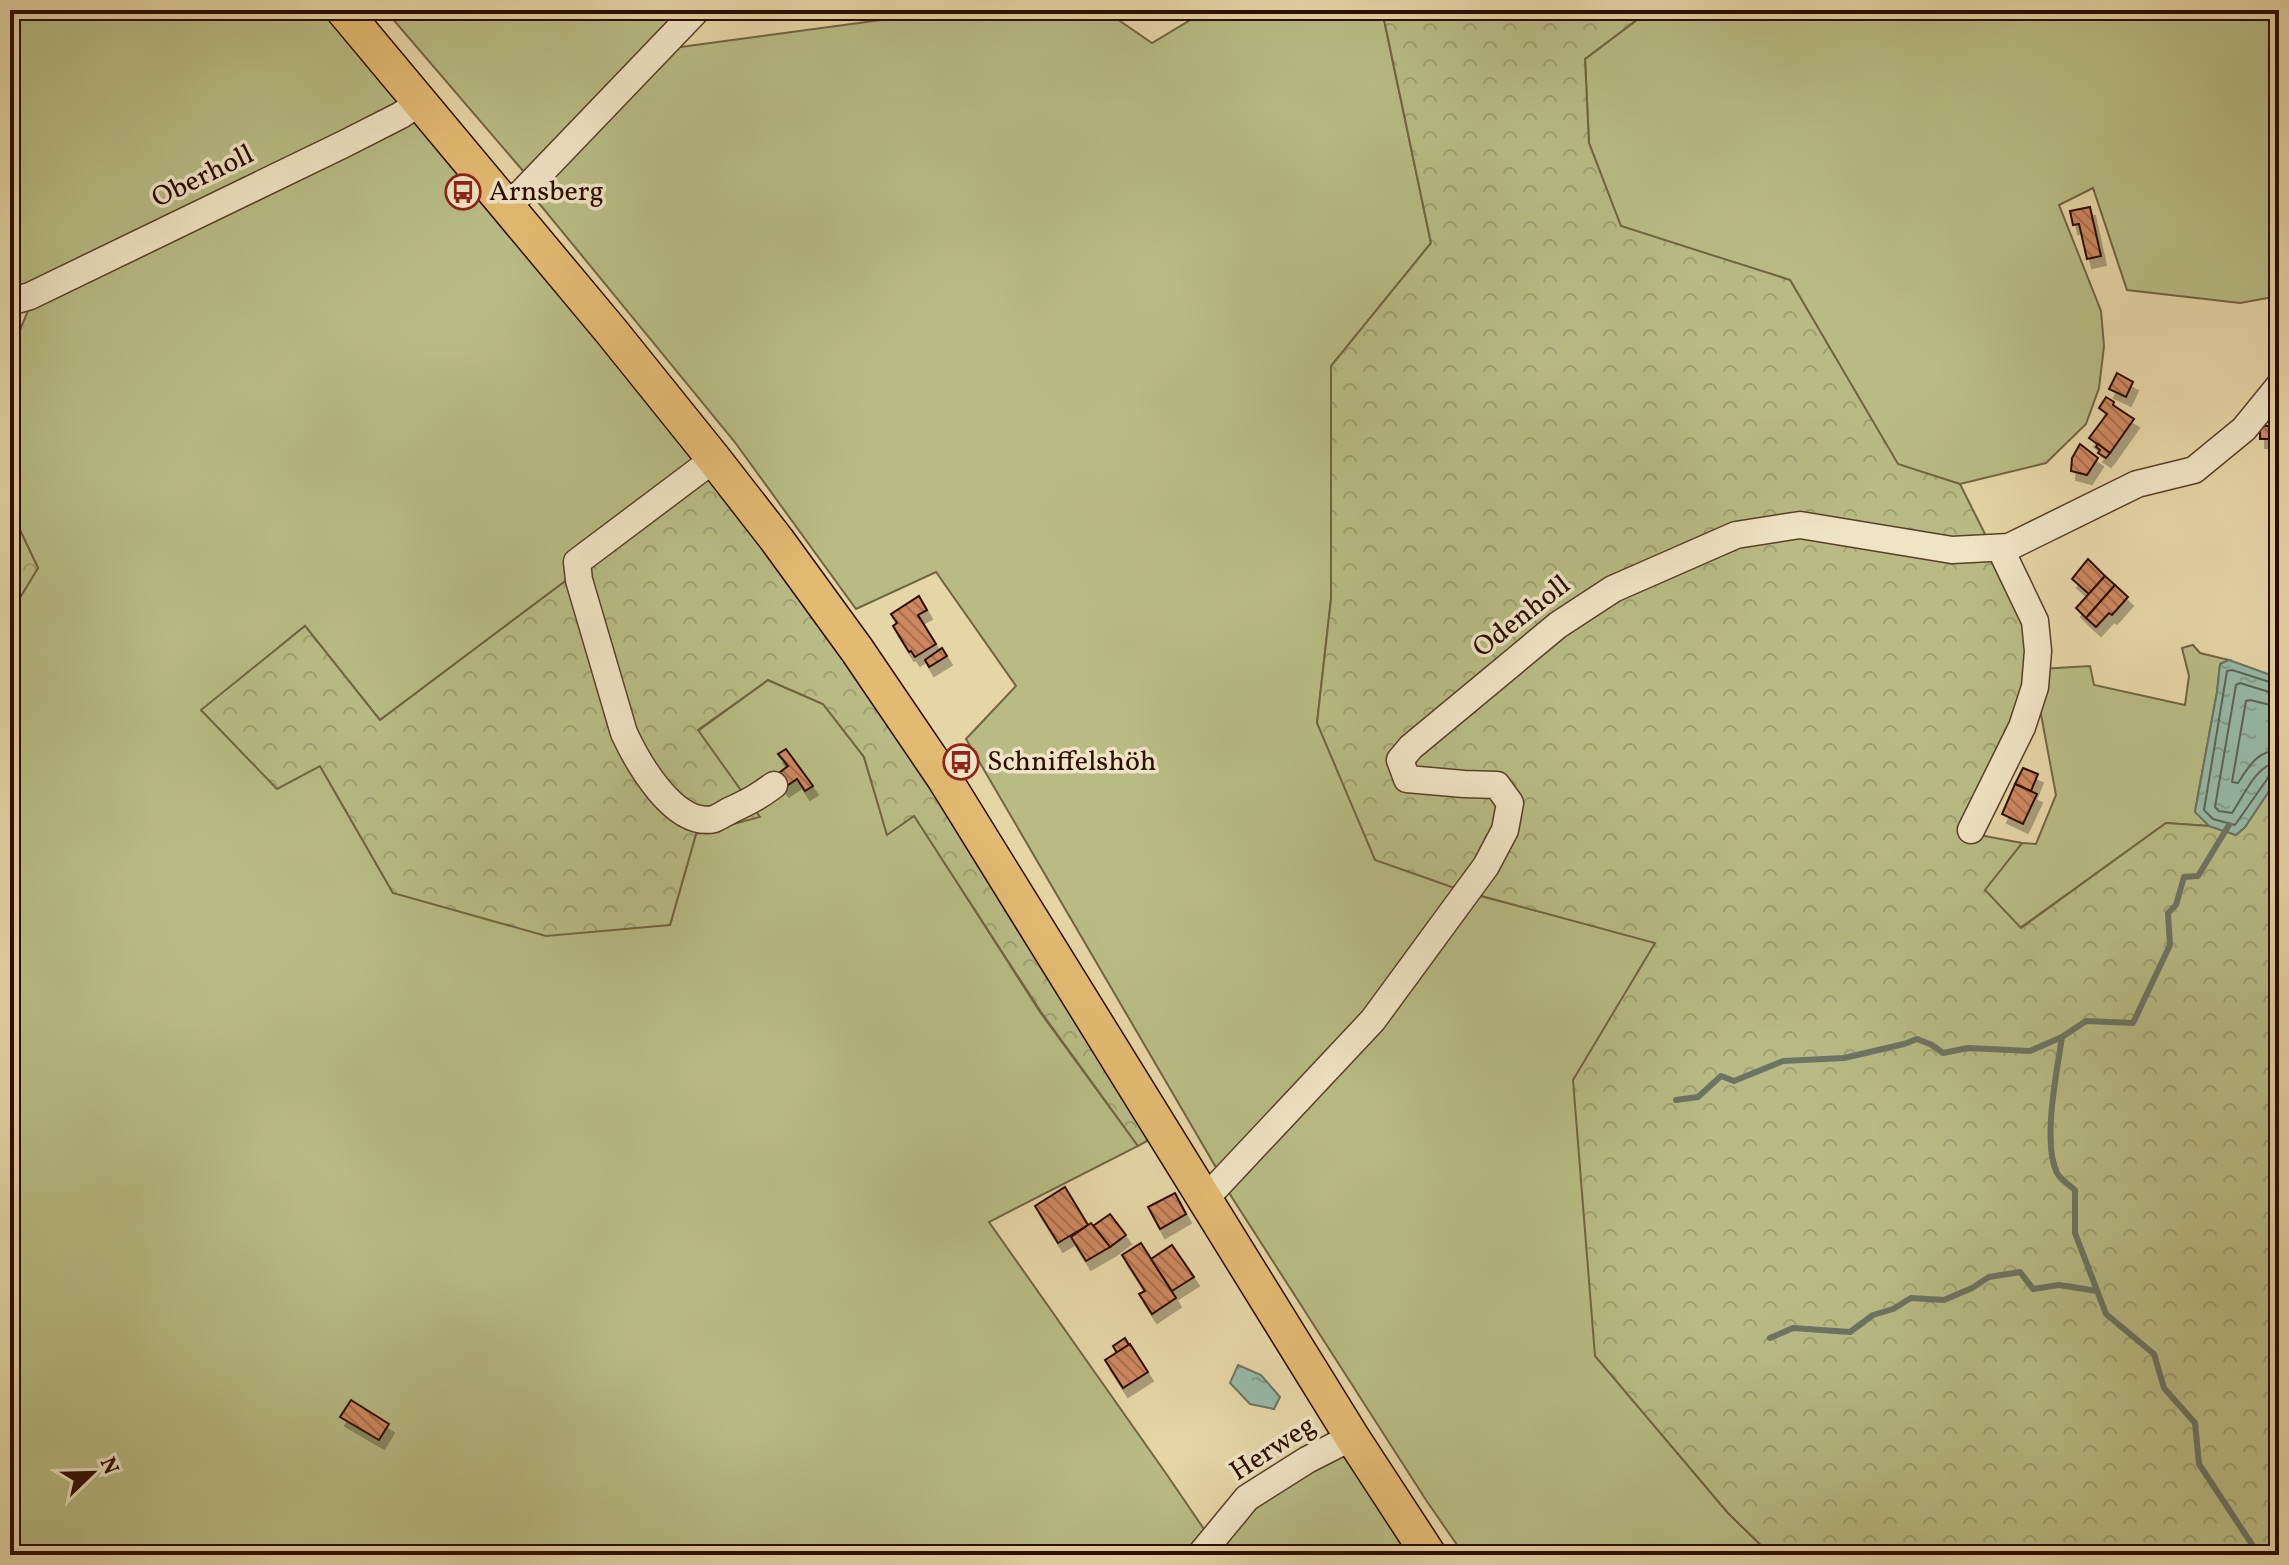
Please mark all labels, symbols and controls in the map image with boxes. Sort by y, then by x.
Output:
street label: Oberholl [146,136,260,218]
bus stop icon: Arnsberg [444,173,482,211]
place label: Arnsberg [489,173,604,212]
street label: Odenholl [1465,566,1579,668]
bus stop icon: Schniffelshöh [942,743,980,781]
place label: Schniffelshöh [987,743,1156,782]
street label: Herweg [1223,1407,1323,1491]
north arrow [52,1433,132,1513]
text: N [91,1453,126,1480]

